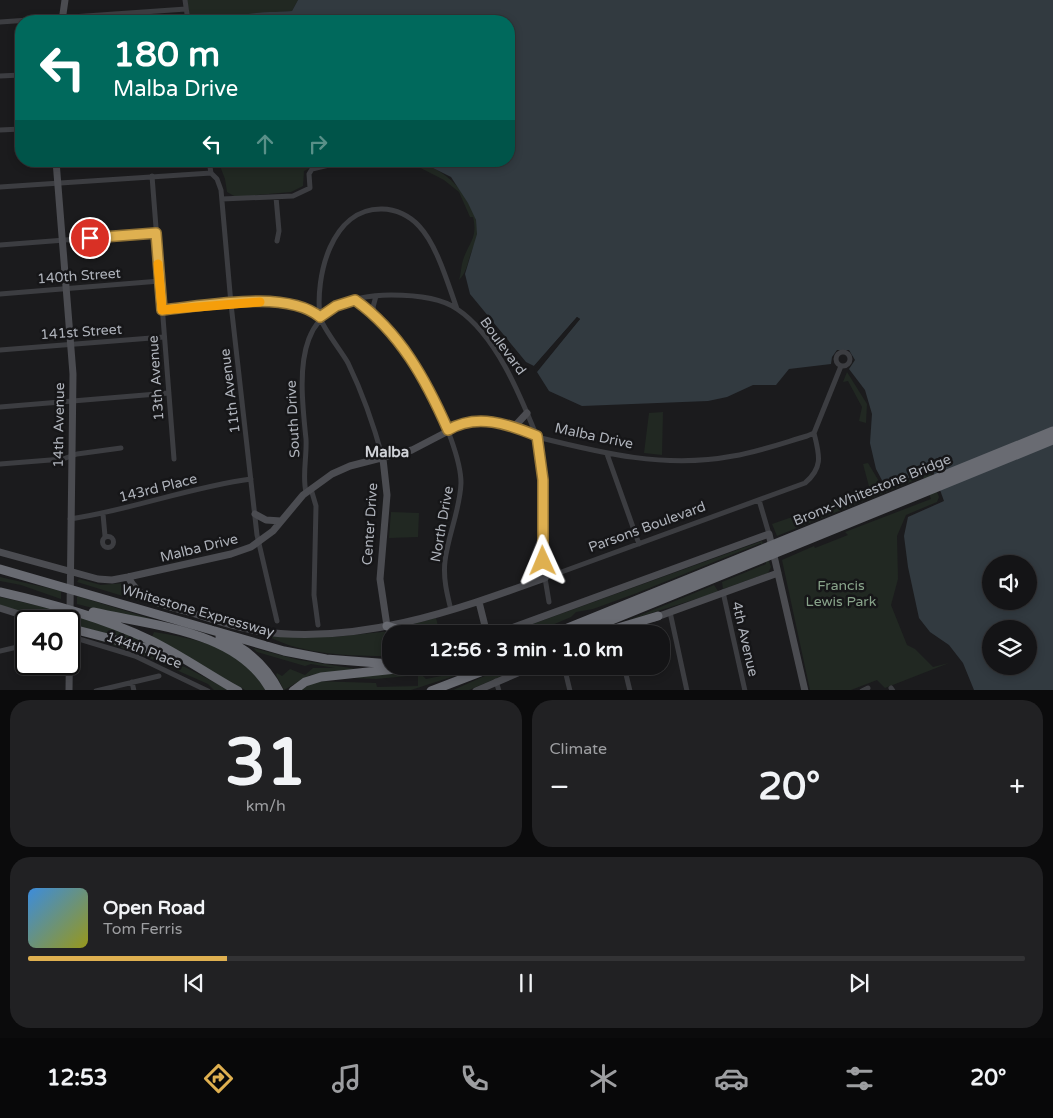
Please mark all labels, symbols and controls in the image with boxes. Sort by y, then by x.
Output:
text: 180 m [113,34,220,76]
icon: left [30,35,95,100]
text: Malba Drive [113,76,238,102]
icon: left [198,130,226,158]
icon: ahead [251,130,279,158]
icon: right [304,130,332,158]
pin [69,217,111,259]
icon: arrive [76,224,104,252]
street label: 140th Street [37,265,122,287]
street label: Boulevard [476,314,530,378]
street label: 141st Street [39,321,123,343]
street label: 13th Avenue [145,335,167,421]
street label: 11th Avenue [216,348,244,434]
street label: South Drive [282,380,304,458]
street label: 14th Avenue [50,382,68,468]
street label: Malba Drive [553,419,635,453]
district label: Malba [365,443,409,461]
street label: Bronx-Whitestone Bridge [791,451,953,529]
street label: 143rd Place [117,470,199,506]
street label: Center Drive [359,482,381,566]
street label: North Drive [427,485,457,563]
street label: Parsons Boulevard [586,498,708,556]
street label: Malba Drive [158,530,240,566]
position arrow [516,534,568,586]
map controls [982,555,1037,675]
button: sound [982,555,1037,610]
park label: Francis Lewis Park [806,577,877,610]
street label: Whitestone Expressway [120,581,277,641]
street label: 4th Avenue [728,600,762,678]
speed limit sign: 40 [15,610,80,675]
button: layers [982,620,1037,675]
street label: 144th Place [104,628,184,672]
text: 12:56 · 3 min · 1.0 km [429,639,623,661]
text: 31 [225,724,307,803]
text: Climate [550,739,607,759]
text: 20° [758,764,820,810]
text: − [550,770,569,804]
text: + [1009,770,1025,804]
text: km/h [246,796,286,816]
text: Open Road [103,897,205,919]
text: Tom Ferris [103,919,182,939]
icon: previous [180,969,208,997]
icon: pause [512,969,540,997]
icon: next [845,969,873,997]
icon: directions [201,1061,236,1096]
icon: music [329,1061,364,1096]
icon: phone [457,1061,492,1096]
icon: climate [586,1061,621,1096]
icon: car [714,1061,749,1096]
icon: filters [842,1061,877,1096]
text: 12:53 [47,1065,108,1091]
text: 20° [970,1065,1006,1091]

